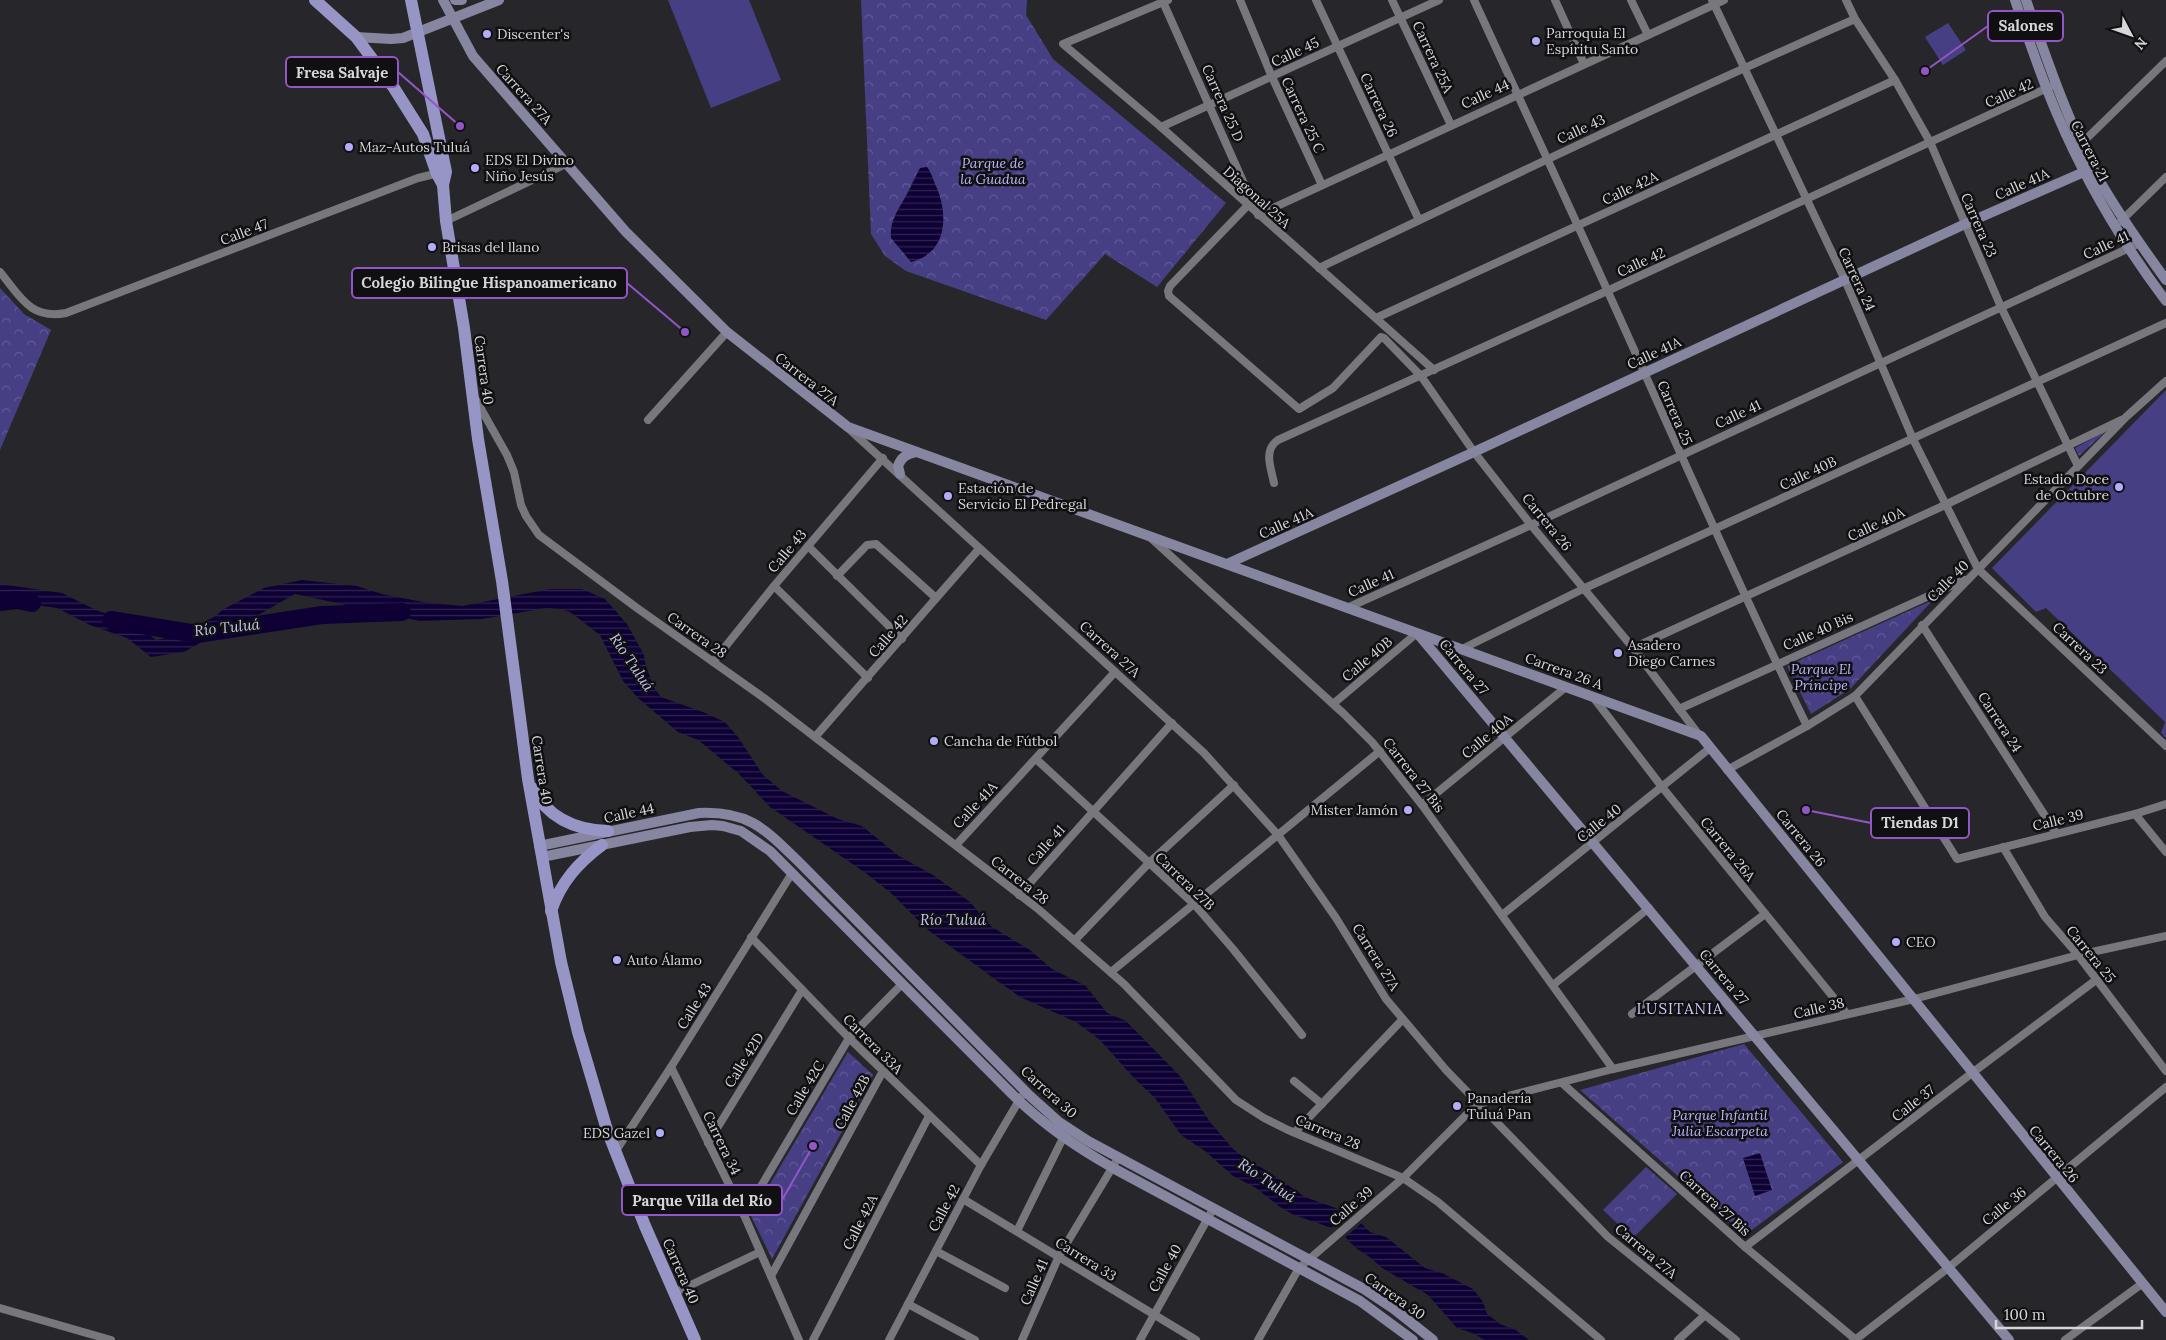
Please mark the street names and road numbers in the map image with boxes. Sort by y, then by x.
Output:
street label: Carrera 25A [1408,18,1458,96]
street label: Calle 45 [1268,33,1322,71]
street label: Carrera 27A [492,60,556,128]
street label: Carrera 25 D [1198,62,1248,144]
street label: Carrera 26 [1356,70,1402,140]
street label: Carrera 25 C [1277,74,1329,156]
street label: Calle 42 [1982,74,2036,112]
street label: Calle 44 [1458,75,1512,113]
street label: Calle 43 [1554,110,1608,148]
street label: Carrera 21 [2067,117,2113,185]
street label: Diagonal 25A [1220,162,1295,232]
street label: Calle 41A [1992,164,2052,204]
street label: Calle 42A [1599,167,1661,209]
street label: Carrera 23 [1957,190,2001,260]
street label: Calle 47 [217,214,271,249]
street label: Calle 41 [2080,227,2132,263]
street label: Calle 42 [1614,243,1668,281]
street label: Carrera 24 [1834,244,1880,314]
street label: Calle 41A [1624,333,1684,373]
street label: Carrera 40 [470,334,498,406]
street label: Carrera 27A [772,349,843,410]
street label: Carrera 25 [1653,378,1697,448]
street label: Calle 41 [1712,396,1764,432]
street label: Calle 40B [1777,452,1840,494]
street label: Carrera 26 [1518,489,1576,555]
street label: Calle 41A [1256,503,1316,543]
street label: Calle 40A [1845,503,1908,545]
street label: Calle 43 [764,525,811,576]
street label: Calle 40 [1923,556,1973,606]
street label: Calle 41 [1345,565,1397,601]
street label: Carrera 28 [664,608,730,662]
street label: Calle 40 Bis [1780,608,1856,654]
street label: Calle 42 [864,611,912,661]
street label: Carrera 27A [1076,617,1144,681]
street label: Carrera 23 [2049,618,2111,678]
street label: Calle 40B [1338,632,1396,685]
street label: Carrera 27 [1435,635,1493,699]
street label: Carrera 26 A [1523,649,1606,693]
street label: Carrera 24 [1974,688,2026,756]
street label: Calle 40A [1458,709,1516,762]
street label: Carrera 40 [528,734,556,806]
street label: Carrera 27 Bis [1379,734,1449,816]
street label: Calle 41A [949,778,1001,832]
street label: Calle 44 [602,799,656,827]
street label: Calle 40 [1573,800,1625,846]
street label: Carrera 26 [1772,805,1830,871]
street label: Calle 39 [2031,805,2085,835]
street label: Carrera 26A [1697,813,1760,885]
street label: Calle 41 [1023,821,1069,869]
street label: Carrera 27B [1151,848,1219,914]
street label: Carrera 28 [987,852,1053,908]
street label: Carrera 27A [1348,920,1404,994]
street label: Carrera 25 [2062,922,2120,986]
street label: Carrera 27 [1695,945,1753,1009]
street label: Calle 43 [673,979,715,1033]
street label: Calle 38 [1792,993,1846,1023]
street label: Carrera 33A [839,1010,907,1078]
street label: Calle 42D [720,1029,768,1091]
street label: Calle 42C [782,1057,828,1119]
street label: Carrera 30 [1017,1062,1081,1122]
street label: Calle 42B [830,1071,874,1133]
street label: Calle 37 [1888,1080,1939,1125]
street label: Carrera 34 [699,1108,745,1178]
street label: Carrera 28 [1293,1110,1363,1154]
street label: Carrera 26 [2025,1121,2083,1187]
street label: Carrera 27 Bis [1675,1166,1755,1240]
street label: Calle 42 [924,1181,964,1235]
street label: Calle 39 [1326,1182,1376,1230]
street label: Calle 36 [1978,1183,2030,1229]
street label: Calle 42A [838,1191,882,1253]
street label: Carrera 27A [1611,1220,1681,1282]
street label: Carrera 33 [1052,1233,1120,1285]
street label: Carrera 40 [659,1235,703,1307]
street label: Calle 40 [1144,1241,1186,1295]
street label: Calle 41 [1016,1256,1052,1308]
street label: Carrera 30 [1361,1269,1429,1323]

